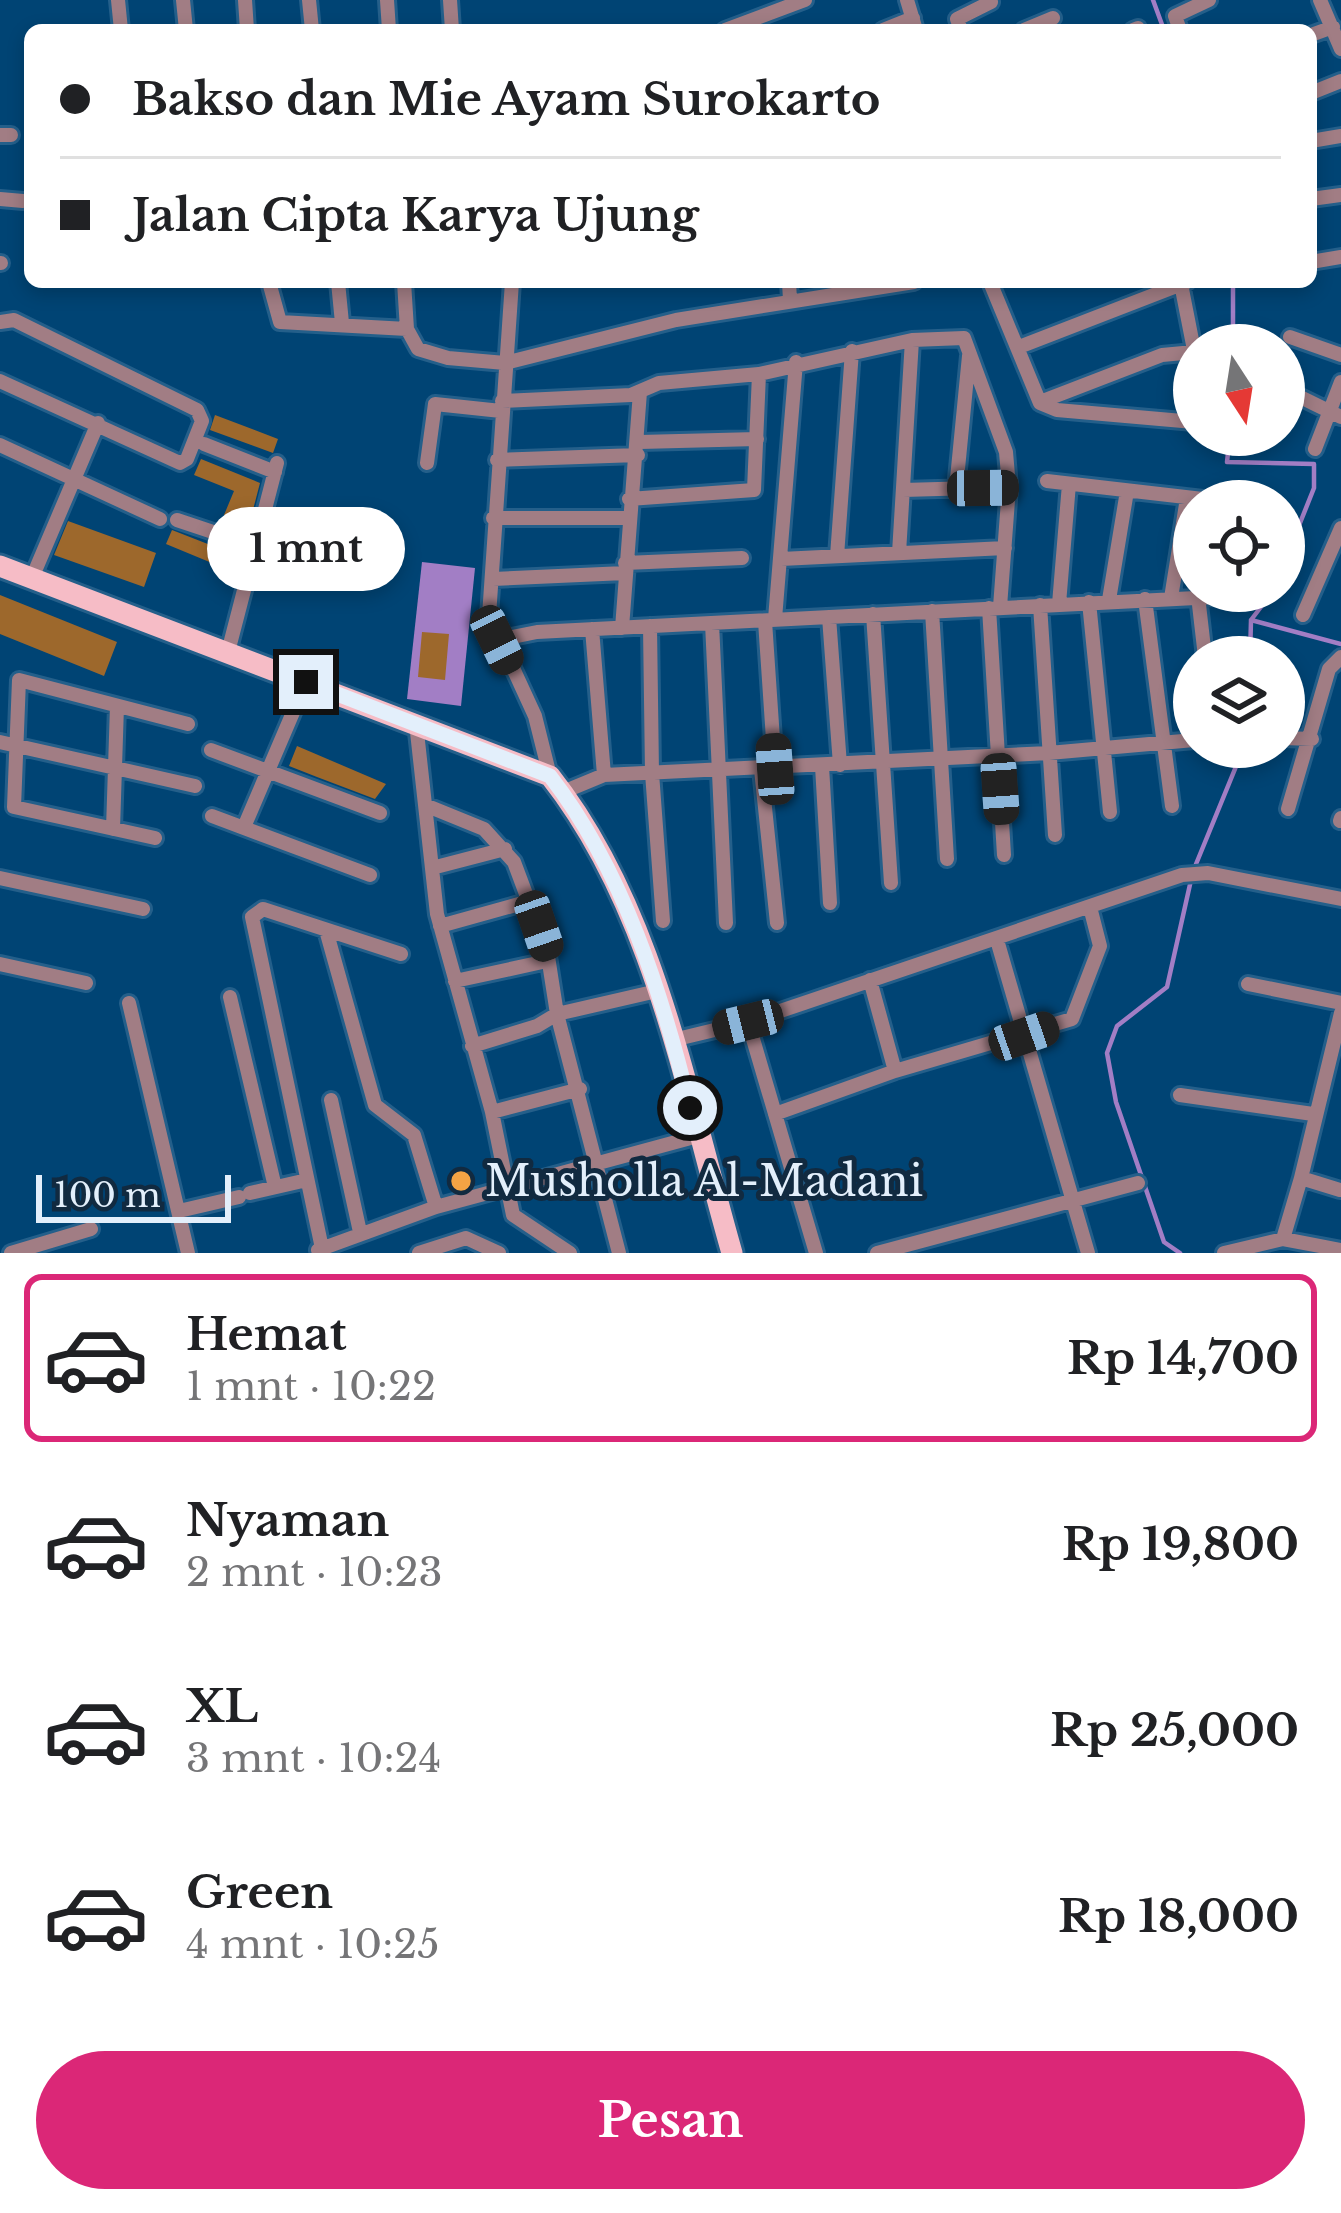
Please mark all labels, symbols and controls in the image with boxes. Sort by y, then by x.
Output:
text: Bakso dan Mie Ayam Surokarto [132,71,881,127]
text: Jalan Cipta Karya Ujung [132,187,699,243]
north arrow [1173,324,1305,456]
map controls [1173,324,1305,768]
car [947,469,1019,507]
button: locate [1173,480,1305,612]
callout: 1 mnt [207,508,405,592]
text: 1 mnt [249,524,363,573]
car [465,600,529,680]
button: layers [1173,636,1305,768]
route end [279,655,333,709]
car [755,732,795,806]
car [980,752,1020,826]
car [510,886,568,966]
car [709,996,787,1048]
car [984,1007,1064,1065]
route start [663,1081,717,1135]
place label: Musholla Al-Madani [485,1155,923,1207]
marker: Musholla Al-Madani [448,1168,474,1194]
scale bar [36,1169,231,1222]
text: 100 m [54,1175,161,1216]
icon: car [42,1304,150,1412]
text: Hemat [186,1306,347,1362]
text: Rp 14,700 [1067,1330,1299,1386]
text: 1 mnt · 10:22 [186,1362,436,1411]
icon: car [42,1490,150,1598]
text: Nyaman [186,1492,389,1548]
text: Rp 19,800 [1062,1516,1299,1572]
text: 2 mnt · 10:23 [186,1548,443,1597]
icon: car [42,1676,150,1784]
text: XL [186,1678,258,1734]
text: Rp 25,000 [1050,1702,1299,1758]
text: 3 mnt · 10:24 [186,1734,441,1783]
icon: car [42,1862,150,1970]
text: Green [186,1864,333,1920]
text: Rp 18,000 [1058,1888,1299,1944]
text: 4 mnt · 10:25 [186,1920,440,1969]
button: Pesan [36,2051,1305,2189]

